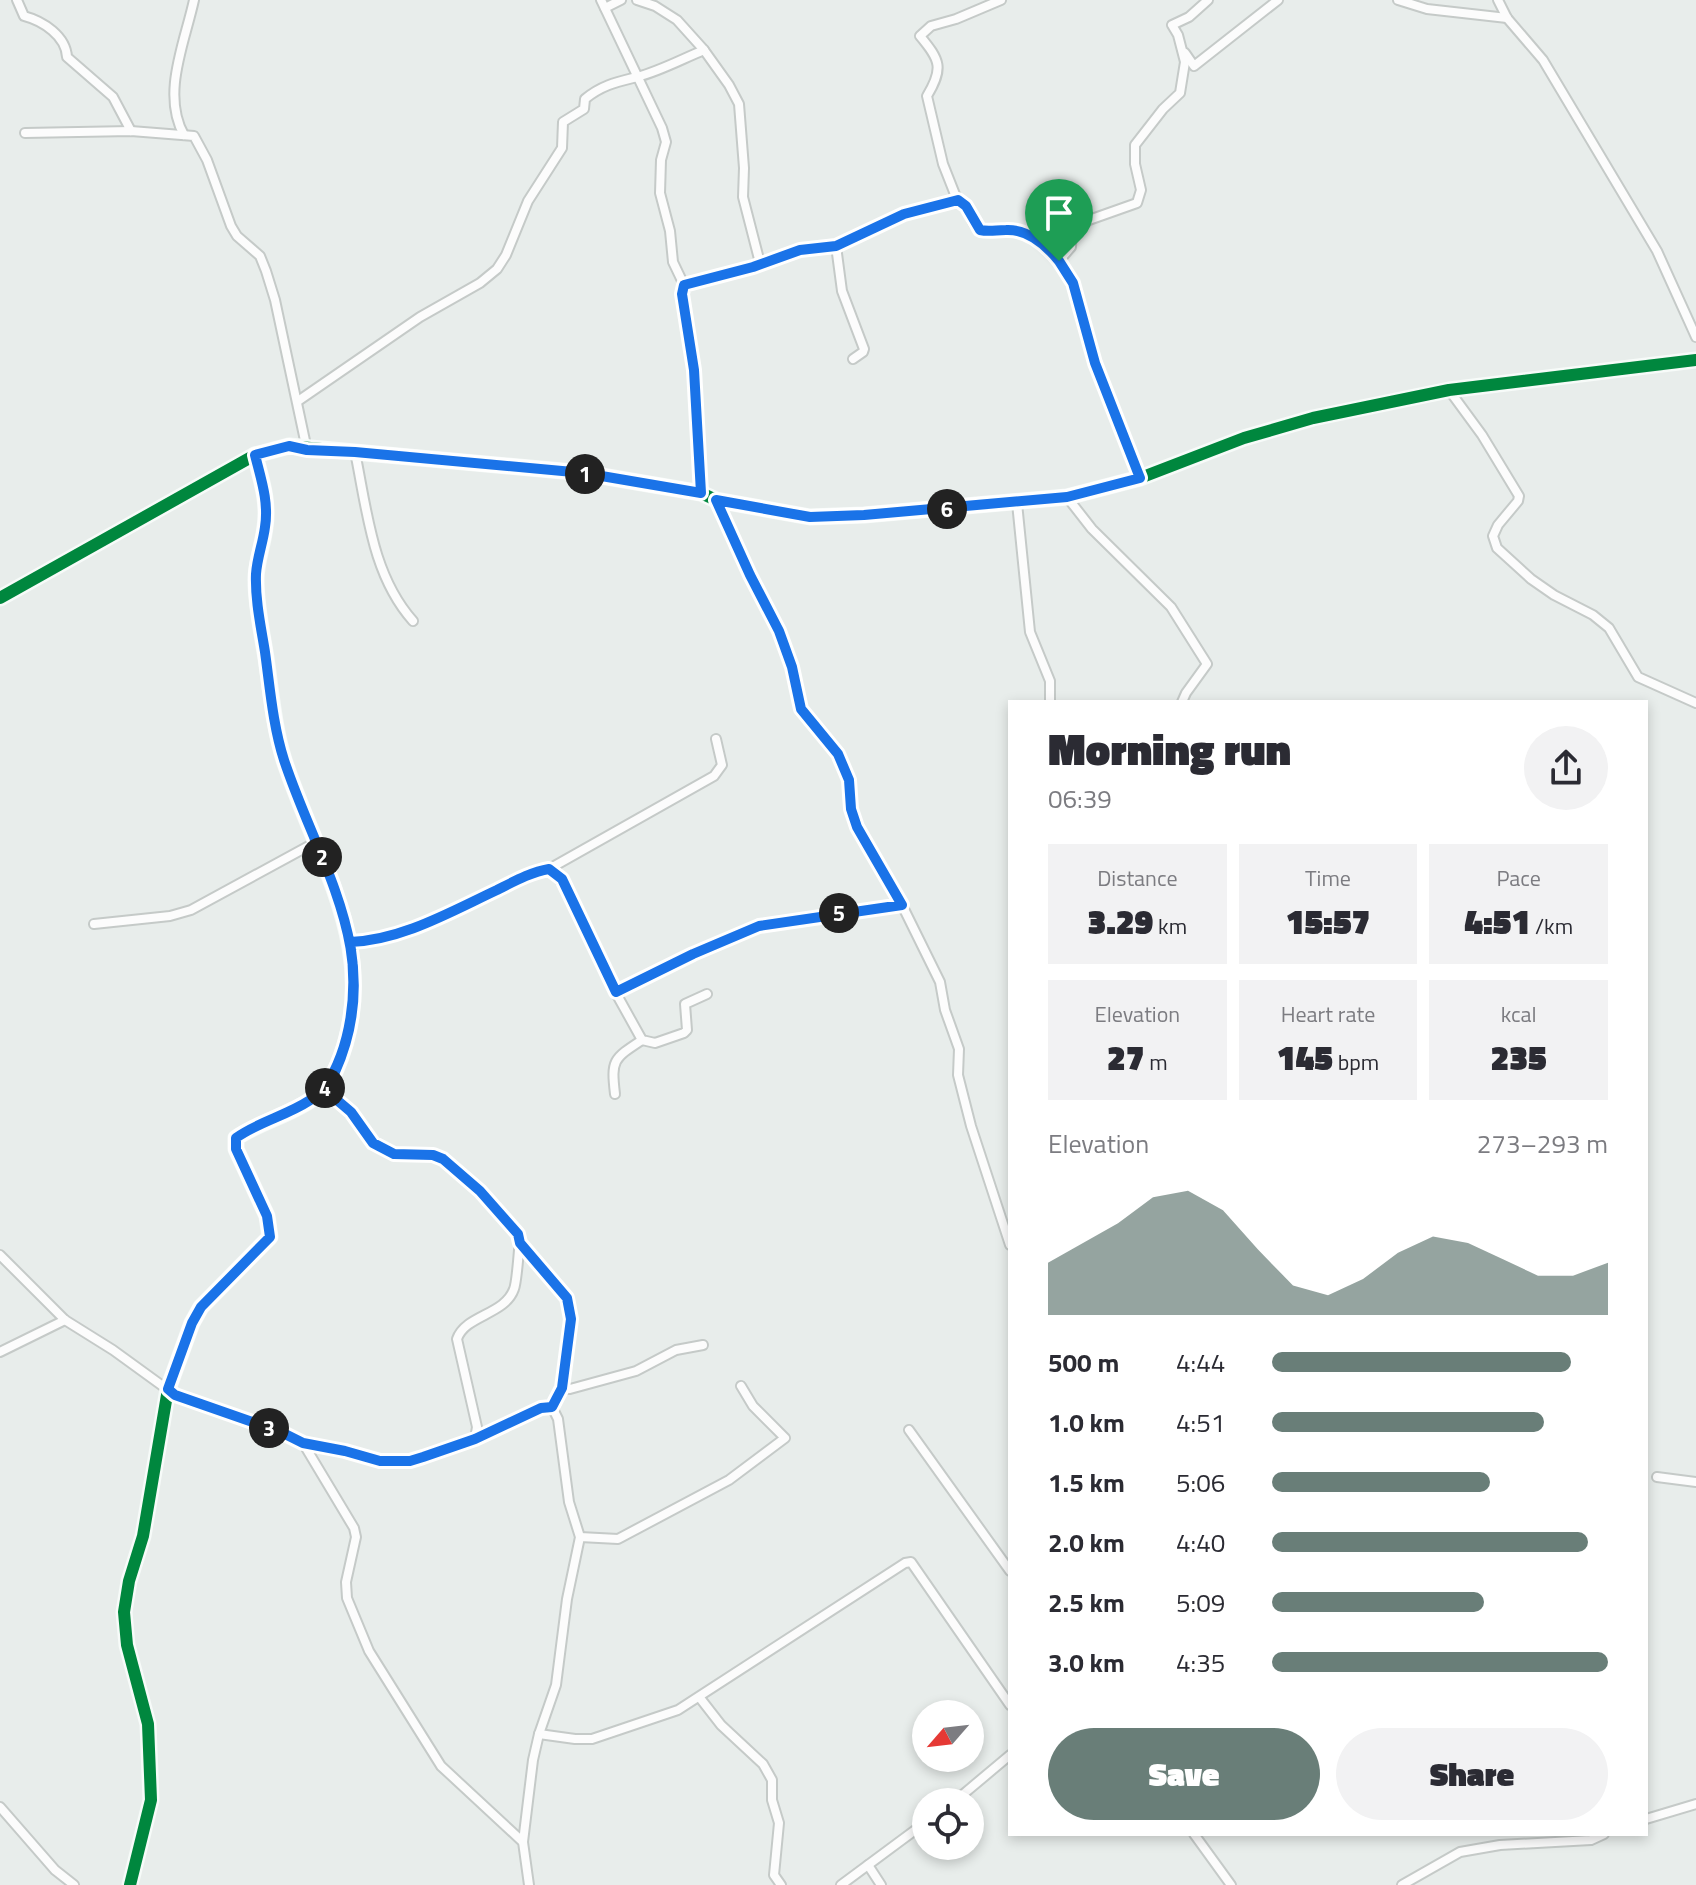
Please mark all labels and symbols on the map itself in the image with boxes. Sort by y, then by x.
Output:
pin [1025,179,1093,261]
pin: 1 [565,454,605,494]
pin: 6 [927,489,967,529]
pin: 2 [302,837,342,877]
pin: 5 [819,893,859,933]
pin: 4 [305,1068,345,1108]
pin: 3 [249,1408,289,1448]
north arrow [912,1700,984,1772]

